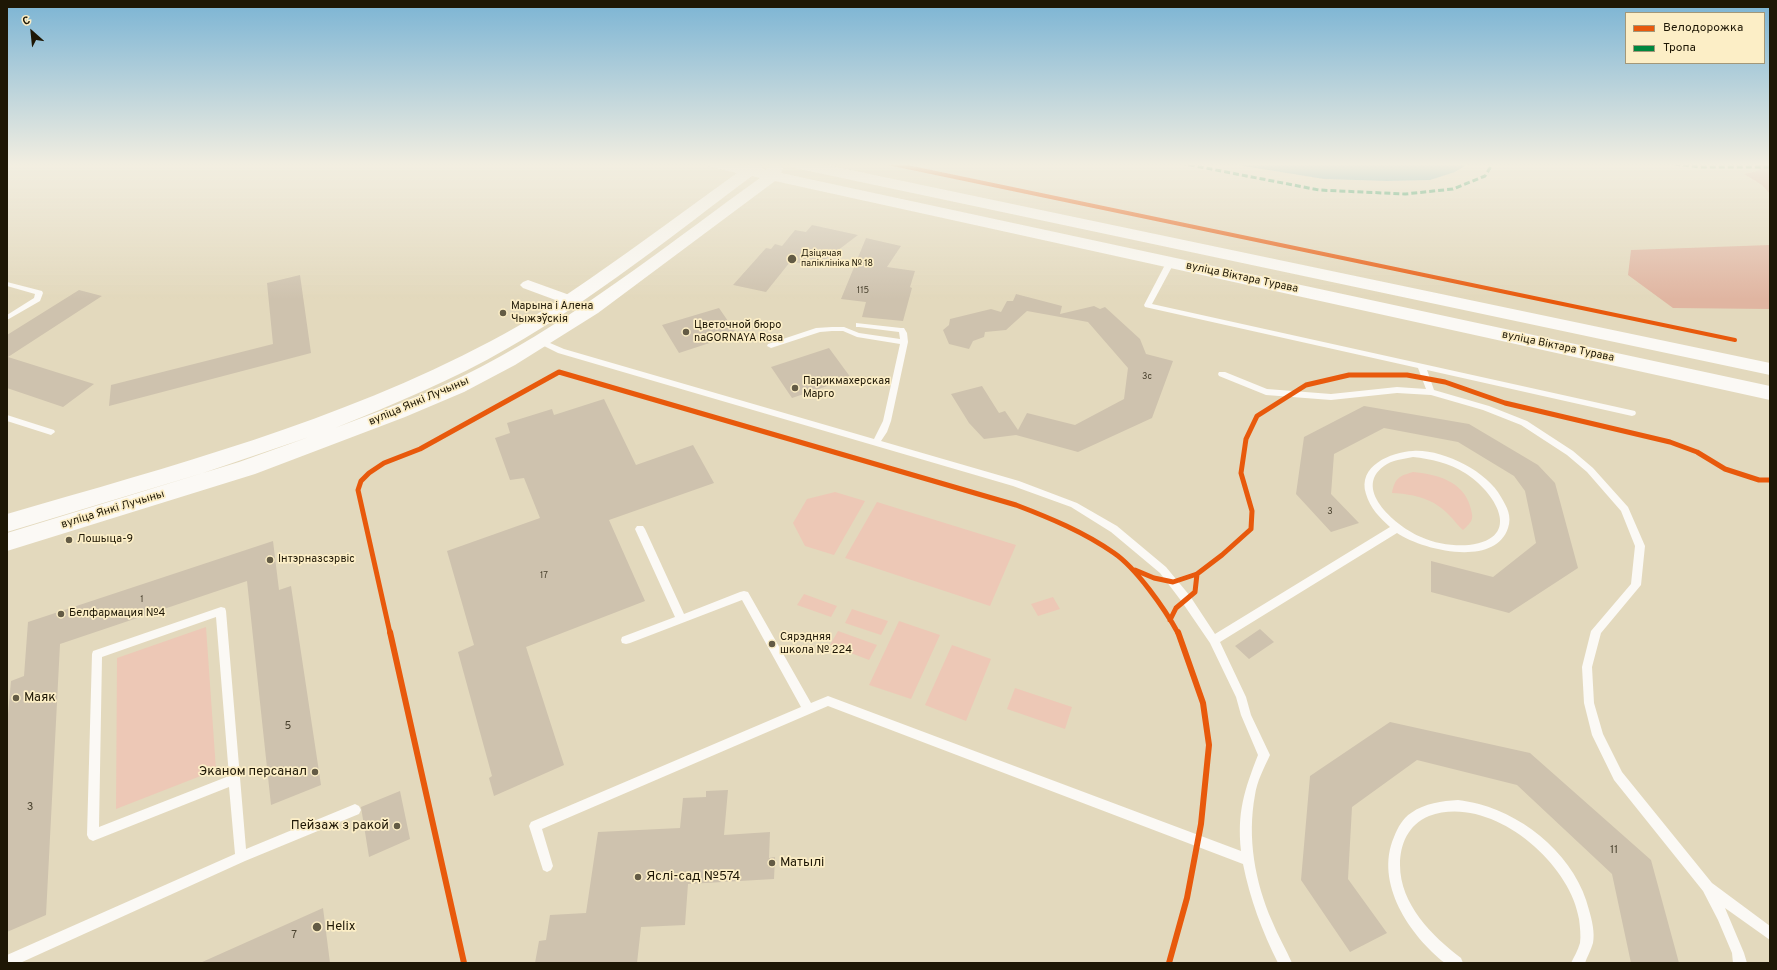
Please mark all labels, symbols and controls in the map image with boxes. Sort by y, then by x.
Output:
north arrow [12,12,52,52]
legend [1625,12,1765,64]
text: С [20,13,33,29]
text: Велодорожка [1663,20,1743,36]
text: Тропа [1663,40,1696,56]
place label: Дзіцячая паліклініка № 18 [801,249,873,270]
marker: Дзіцячая паліклініка № 18 [786,253,798,265]
street label: вуліца Віктара Турава [1185,260,1299,296]
house number: 115 [857,286,869,296]
place label: Марына і Алена Чыжэўскія [511,300,593,326]
marker: Марына і Алена Чыжэўскія [498,308,508,318]
place label: Цветочной бюро naGORNAYA Rosa [694,319,783,345]
marker: Цветочной бюро naGORNAYA Rosa [681,327,691,337]
street label: вуліца Віктара Турава [1501,329,1615,365]
house number: 3c [1142,372,1152,382]
street label: вуліца Янкі Лучыны [367,375,471,429]
place label: Парикмахерская Марго [803,375,890,401]
marker: Парикмахерская Марго [790,383,800,393]
street label: вуліца Янкі Лучыны [60,488,166,532]
house number: 3 [1327,507,1333,517]
place label: Лошыца-9 [77,533,133,547]
marker: Лошыца-9 [64,535,74,545]
place label: Інтэрназсэрвіс [278,553,355,567]
marker: Інтэрназсэрвіс [265,555,275,565]
house number: 17 [540,571,548,581]
house number: 1 [140,595,144,605]
place label: Белфармация №4 [69,607,165,621]
marker: Белфармация №4 [56,609,66,619]
place label: Сярэдняя школа № 224 [780,631,852,657]
marker: Сярэдняя школа № 224 [767,639,777,649]
place label: Маяк [24,690,56,706]
marker: Маяк [11,693,21,703]
house number: 5 [285,720,291,734]
place label: Эканом персанал [199,764,307,780]
marker: Эканом персанал [310,767,320,777]
house number: 3 [27,801,33,815]
place label: Пейзаж з ракой [291,818,389,834]
marker: Пейзаж з ракой [392,821,402,831]
house number: 11 [1610,844,1618,858]
place label: Матылі [780,855,824,871]
marker: Матылі [767,858,777,868]
place label: Яслі-сад №574 [646,869,740,885]
marker: Яслі-сад №574 [633,872,643,882]
place label: Helix [326,919,356,935]
marker: Helix [311,921,323,933]
house number: 7 [291,929,297,943]

